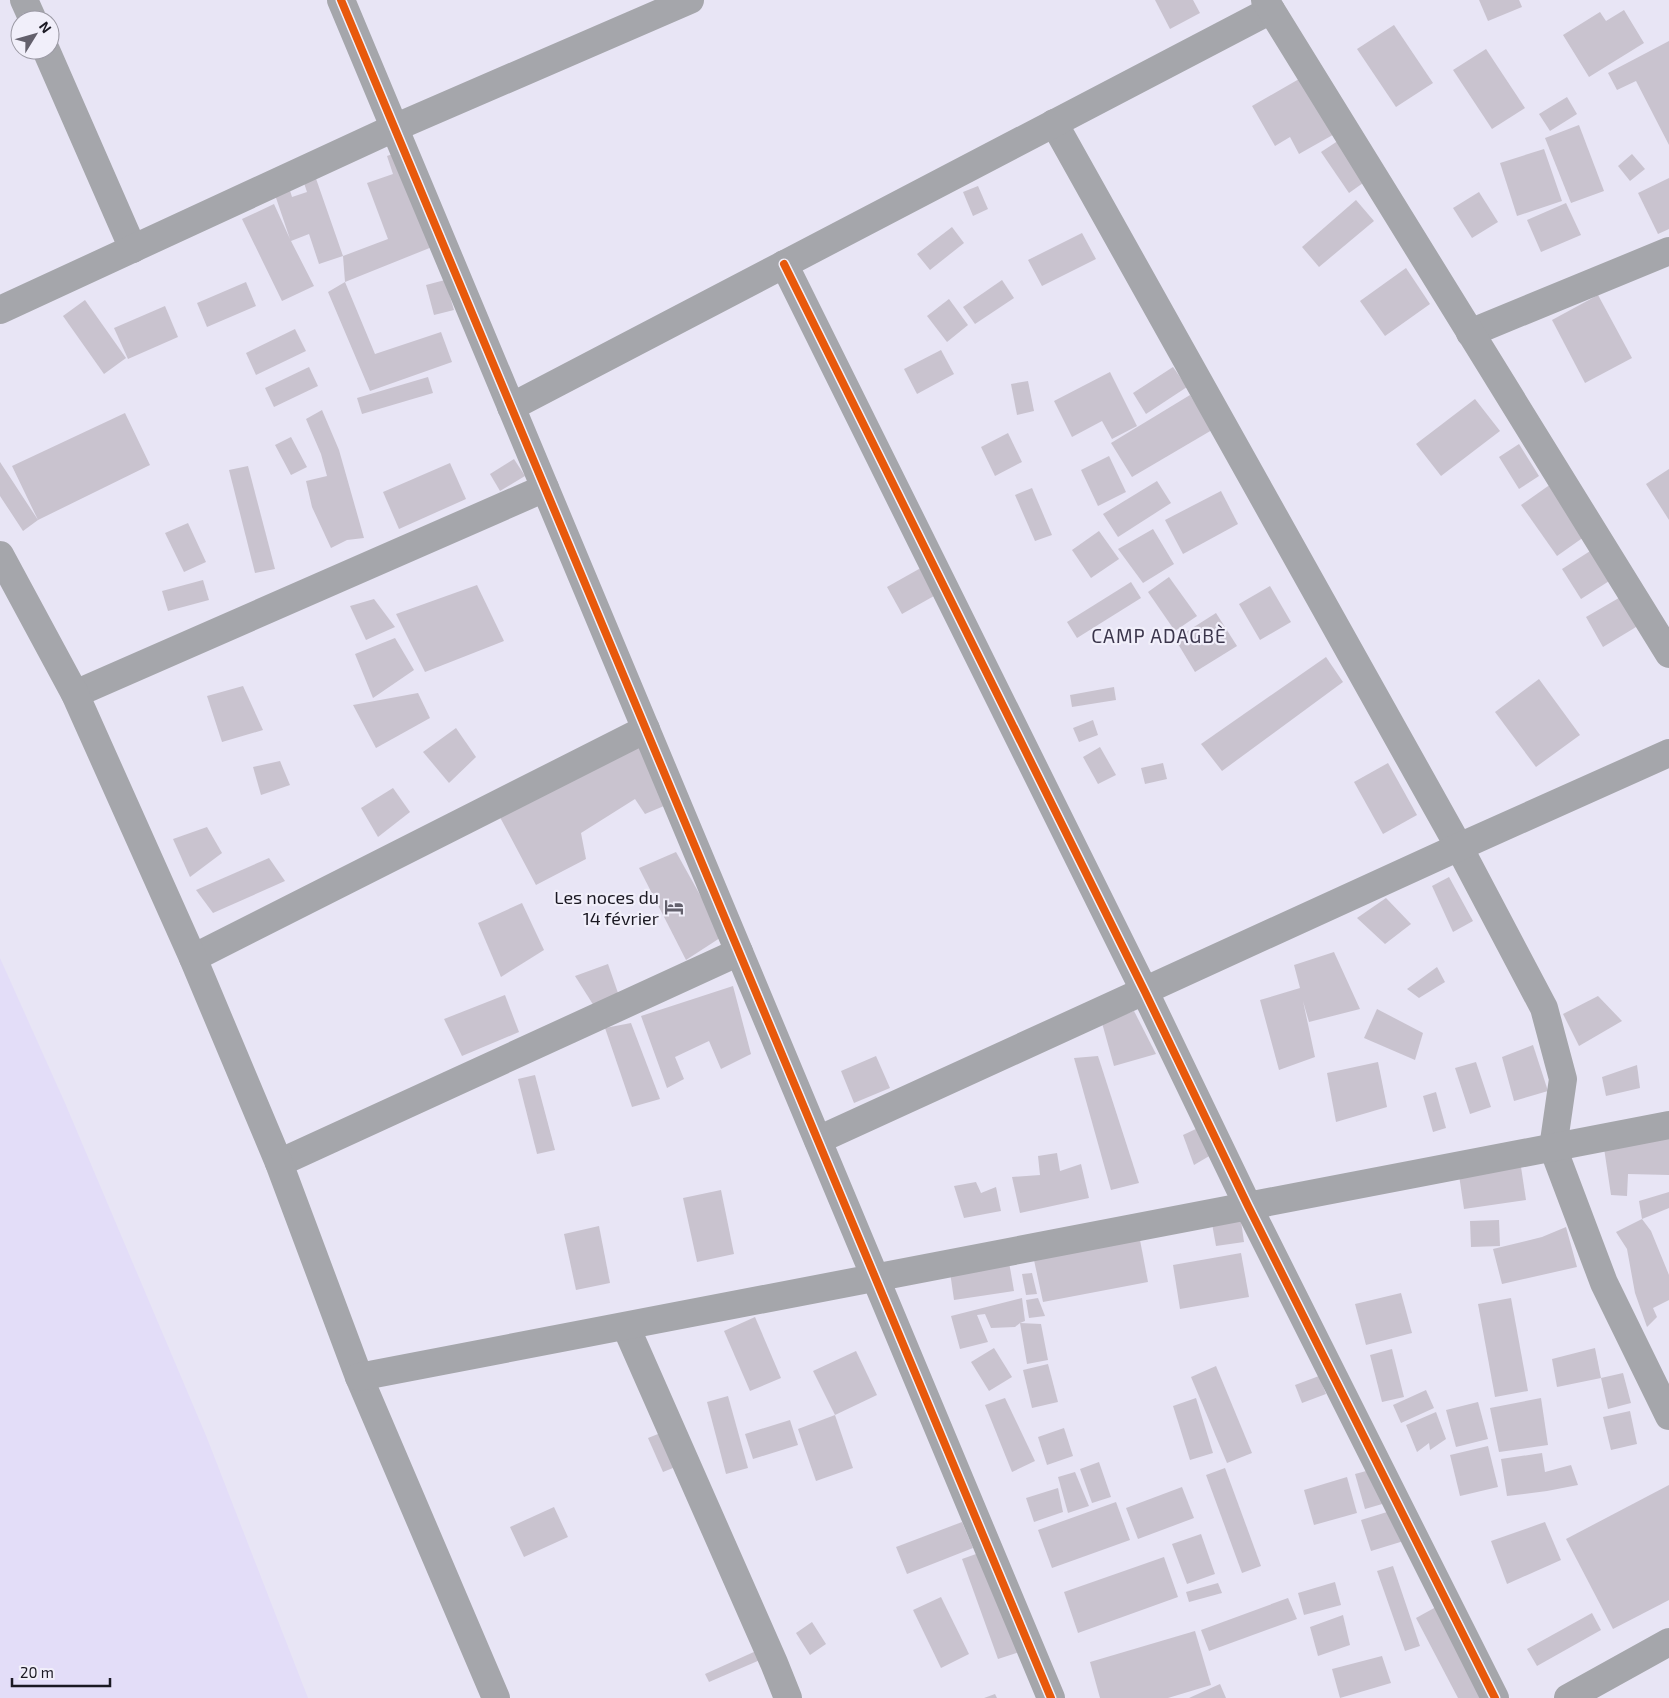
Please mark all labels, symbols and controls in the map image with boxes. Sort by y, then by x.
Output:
north arrow [10,10,60,60]
text: N [36,18,56,36]
district label: CAMP ADAGBÈ [1091,624,1227,647]
place label: Les noces du 14 février [554,886,659,929]
hotel icon: Les noces du 14 février [663,896,685,918]
scale bar [12,1656,110,1688]
text: 20 m [20,1663,54,1681]

